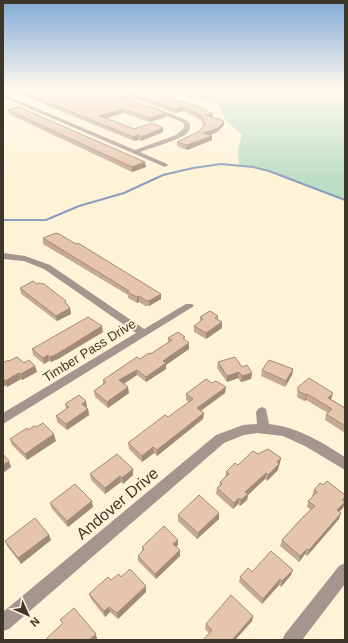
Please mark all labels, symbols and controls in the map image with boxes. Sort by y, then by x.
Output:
street label: Timber Pass Drive [40,316,138,385]
street label: Andover Drive [73,464,162,542]
north arrow [8,595,48,635]
text: N [28,615,42,629]

